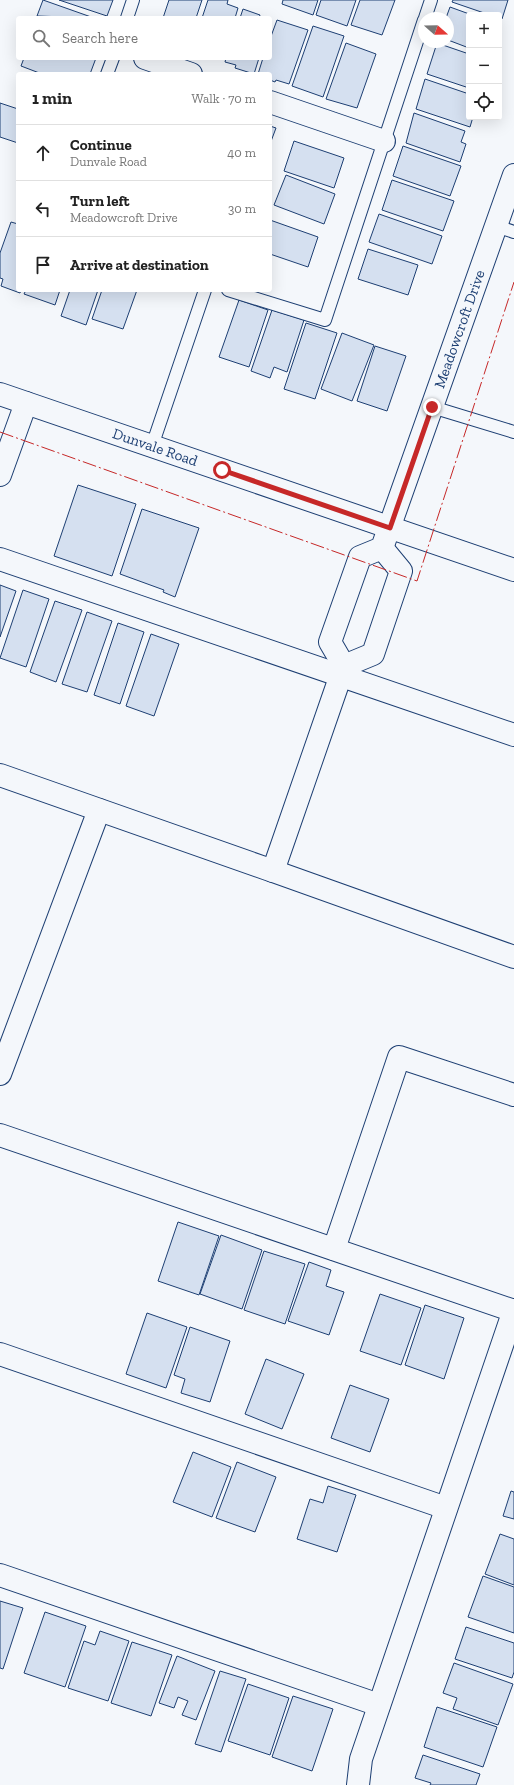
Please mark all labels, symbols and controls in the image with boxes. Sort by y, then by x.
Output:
north arrow [418,12,454,48]
map controls [466,12,502,120]
button: + [466,12,502,48]
search box [16,16,272,60]
icon: search [30,27,52,49]
text: Search here [62,29,138,47]
button: − [466,48,502,84]
button: locate [466,84,502,120]
text: 1 min [32,88,72,108]
text: Walk · 70 m [191,91,256,106]
text: Continue [70,136,132,154]
icon: ahead [32,142,54,164]
text: 40 m [227,145,256,160]
text: Dunvale Road [70,154,147,169]
text: Turn left [70,192,130,210]
icon: left [32,198,54,220]
text: 30 m [228,201,256,216]
text: Meadowcroft Drive [70,210,178,225]
icon: arrive [32,254,54,276]
text: Arrive at destination [70,256,209,274]
street label: Meadowcroft Drive [430,267,489,391]
route end [423,398,441,416]
street label: Dunvale Road [110,424,201,470]
route start [213,461,231,479]

